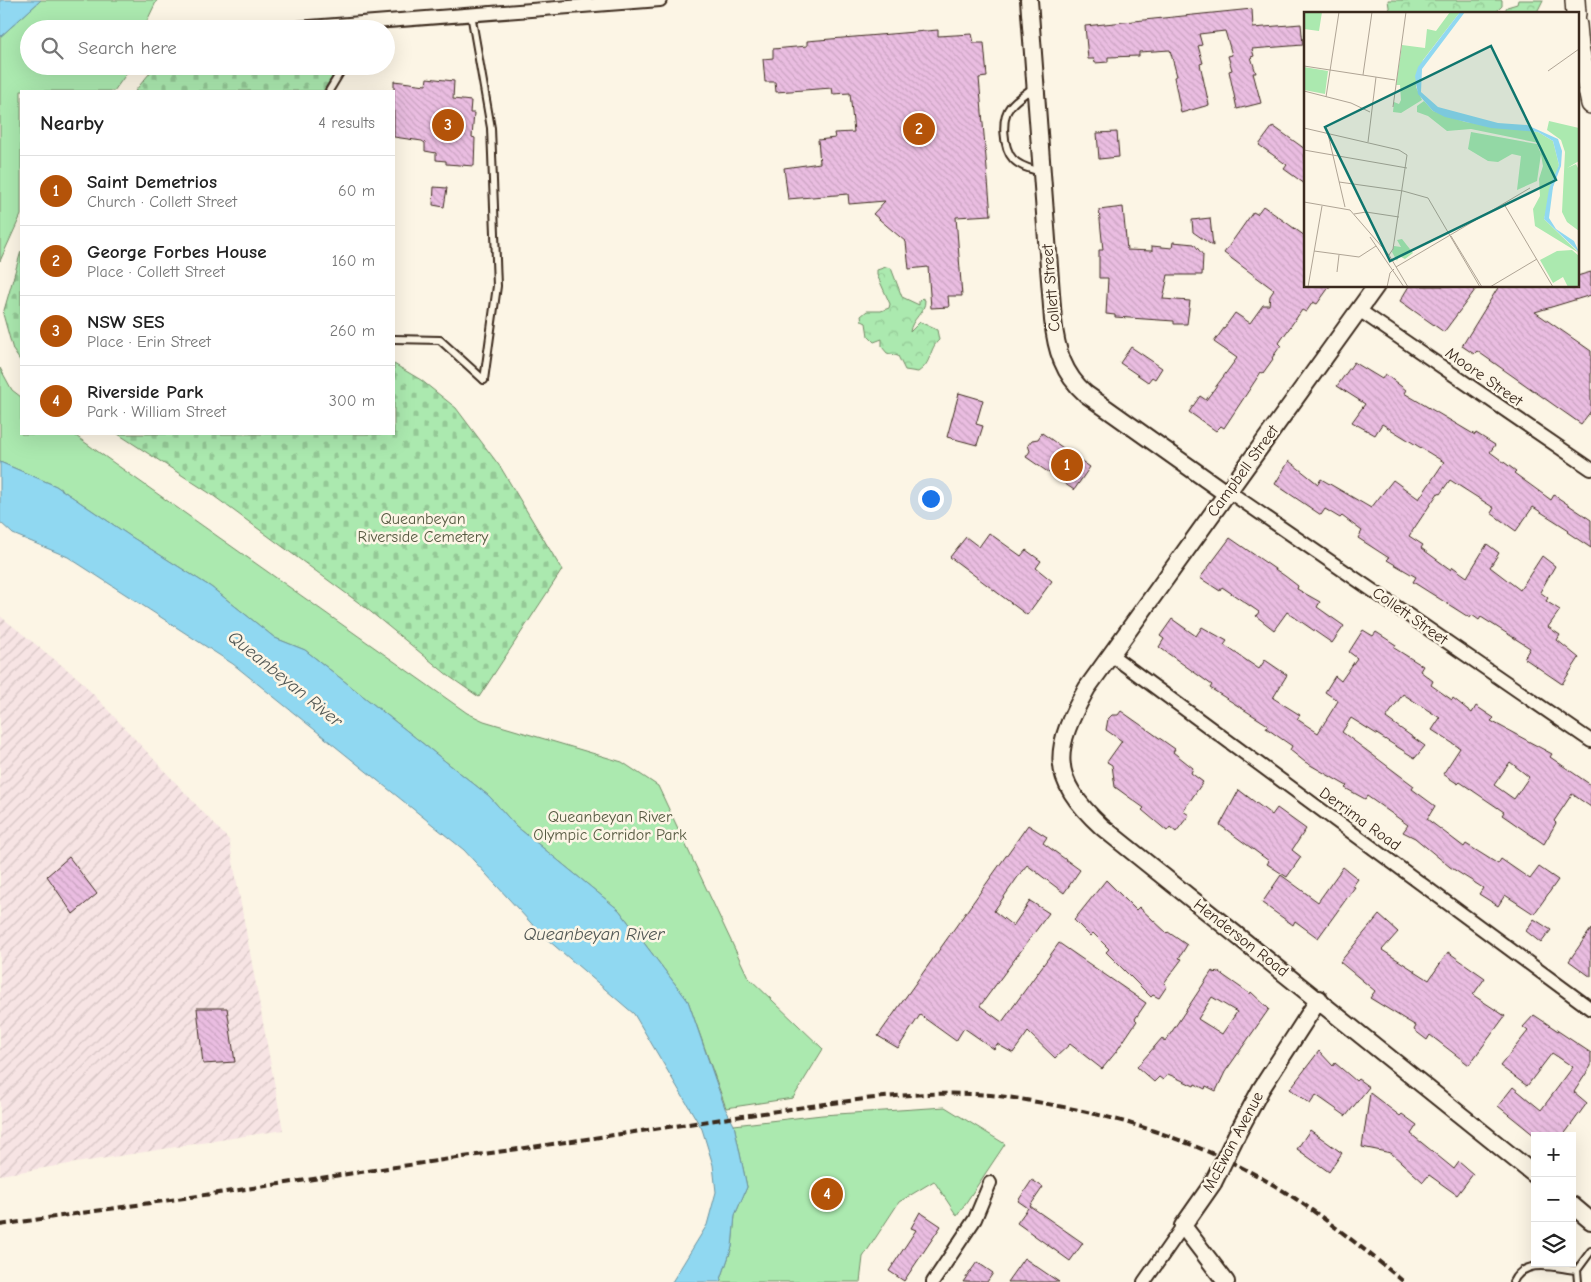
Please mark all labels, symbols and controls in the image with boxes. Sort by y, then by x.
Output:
inset map [1304,12,1578,288]
search box [20,20,395,75]
icon: search [38,34,66,62]
text: Search here [78,37,177,59]
pin: 3 [432,106,464,144]
pin: 2 [903,110,935,148]
text: Nearby [40,111,104,135]
text: 4 results [318,114,375,132]
text: Saint Demetrios [87,171,217,193]
text: 1 [53,182,59,200]
text: 60 m [338,182,375,200]
text: Church · Collett Street [87,193,237,211]
text: George Forbes House [87,241,266,263]
street label: Collett Street [1038,243,1064,333]
text: 2 [52,252,60,270]
text: 160 m [332,252,375,270]
text: Place · Collett Street [87,263,225,281]
text: NSW SES [87,311,165,333]
text: 3 [52,322,60,340]
text: 260 m [330,322,375,340]
text: Place · Erin Street [87,333,211,351]
street label: Moore Street [1442,344,1526,410]
text: Riverside Park [87,381,203,403]
text: 4 [52,392,60,410]
text: 300 m [329,392,375,410]
text: Park · William Street [87,403,226,421]
street label: Campbell Street [1204,421,1283,520]
pin: 1 [1051,446,1083,484]
your location [918,486,944,512]
park label: Queanbeyan Riverside Cemetery [358,510,489,546]
street label: Collett Street [1369,583,1451,649]
water label: Queanbeyan River [224,626,347,732]
street label: Derrima Road [1316,784,1404,854]
park label: Queanbeyan River Olympic Corridor Park [533,808,687,844]
street label: Henderson Road [1190,895,1292,981]
water label: Queanbeyan River [523,924,665,945]
street label: McEwan Avenue [1199,1089,1267,1195]
map controls [1531,1132,1576,1267]
button: + [1531,1132,1576,1177]
pin: 4 [811,1175,843,1213]
button: − [1531,1177,1576,1222]
button: layers [1531,1222,1576,1267]

